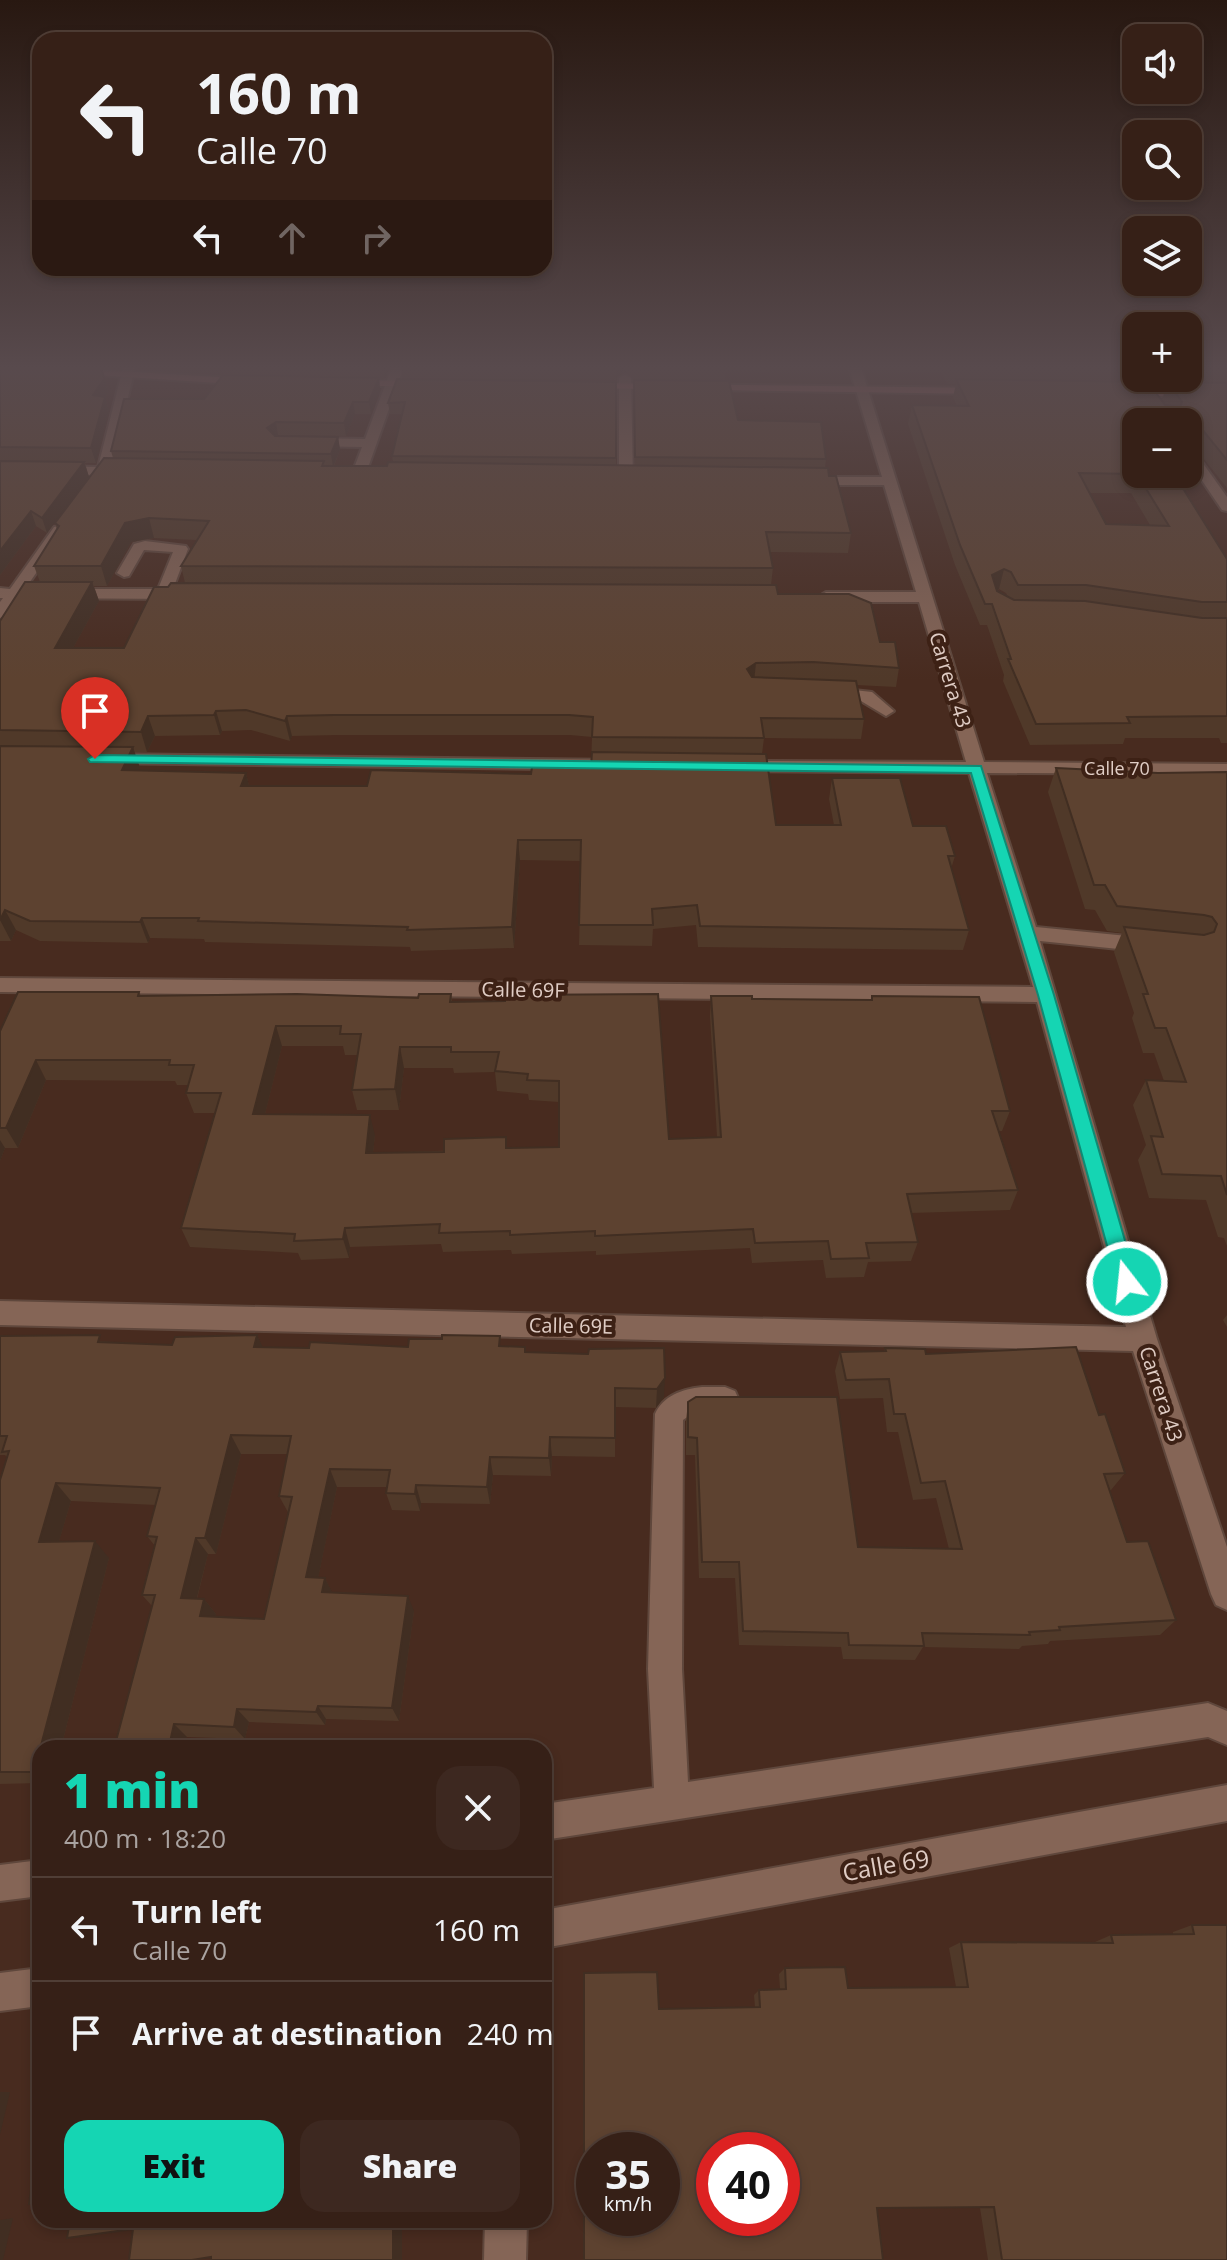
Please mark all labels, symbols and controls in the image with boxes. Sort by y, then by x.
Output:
map controls [1122,24,1202,488]
button: sound [1122,24,1202,104]
text: 160 m [196,54,362,130]
icon: left [64,64,168,168]
button: search [1122,120,1202,200]
text: Calle 70 [196,126,328,175]
icon: left [186,216,230,260]
icon: ahead [270,216,314,260]
icon: right [354,216,398,260]
button: layers [1122,216,1202,296]
button: + [1122,312,1202,392]
button: − [1122,408,1202,488]
street label: Carrera 43 [923,629,978,731]
pin [61,677,129,759]
icon: arrive [73,689,117,733]
street label: Calle 70 [1084,756,1150,780]
street label: Calle 69F [481,975,565,1004]
position arrow [1085,1240,1169,1324]
street label: Calle 69E [529,1311,613,1340]
street label: Carrera 43 [1133,1343,1190,1445]
text: 1 min [64,1757,200,1822]
button: close [436,1766,520,1850]
text: 400 m · 18:20 [64,1820,226,1856]
street label: Calle 69 [840,1841,932,1888]
text: Turn left [132,1891,262,1932]
icon: left [64,1907,108,1951]
text: 160 m [433,1909,520,1950]
text: Calle 70 [132,1932,227,1968]
icon: arrive [64,2011,108,2055]
text: Arrive at destination [132,2013,443,2054]
text: 240 m [467,2013,554,2054]
button: Exit [64,2120,284,2212]
button: Share [300,2120,520,2212]
speed limit sign: 40 [696,2132,800,2236]
text: 35 [605,2146,651,2201]
text: km/h [604,2190,652,2217]

